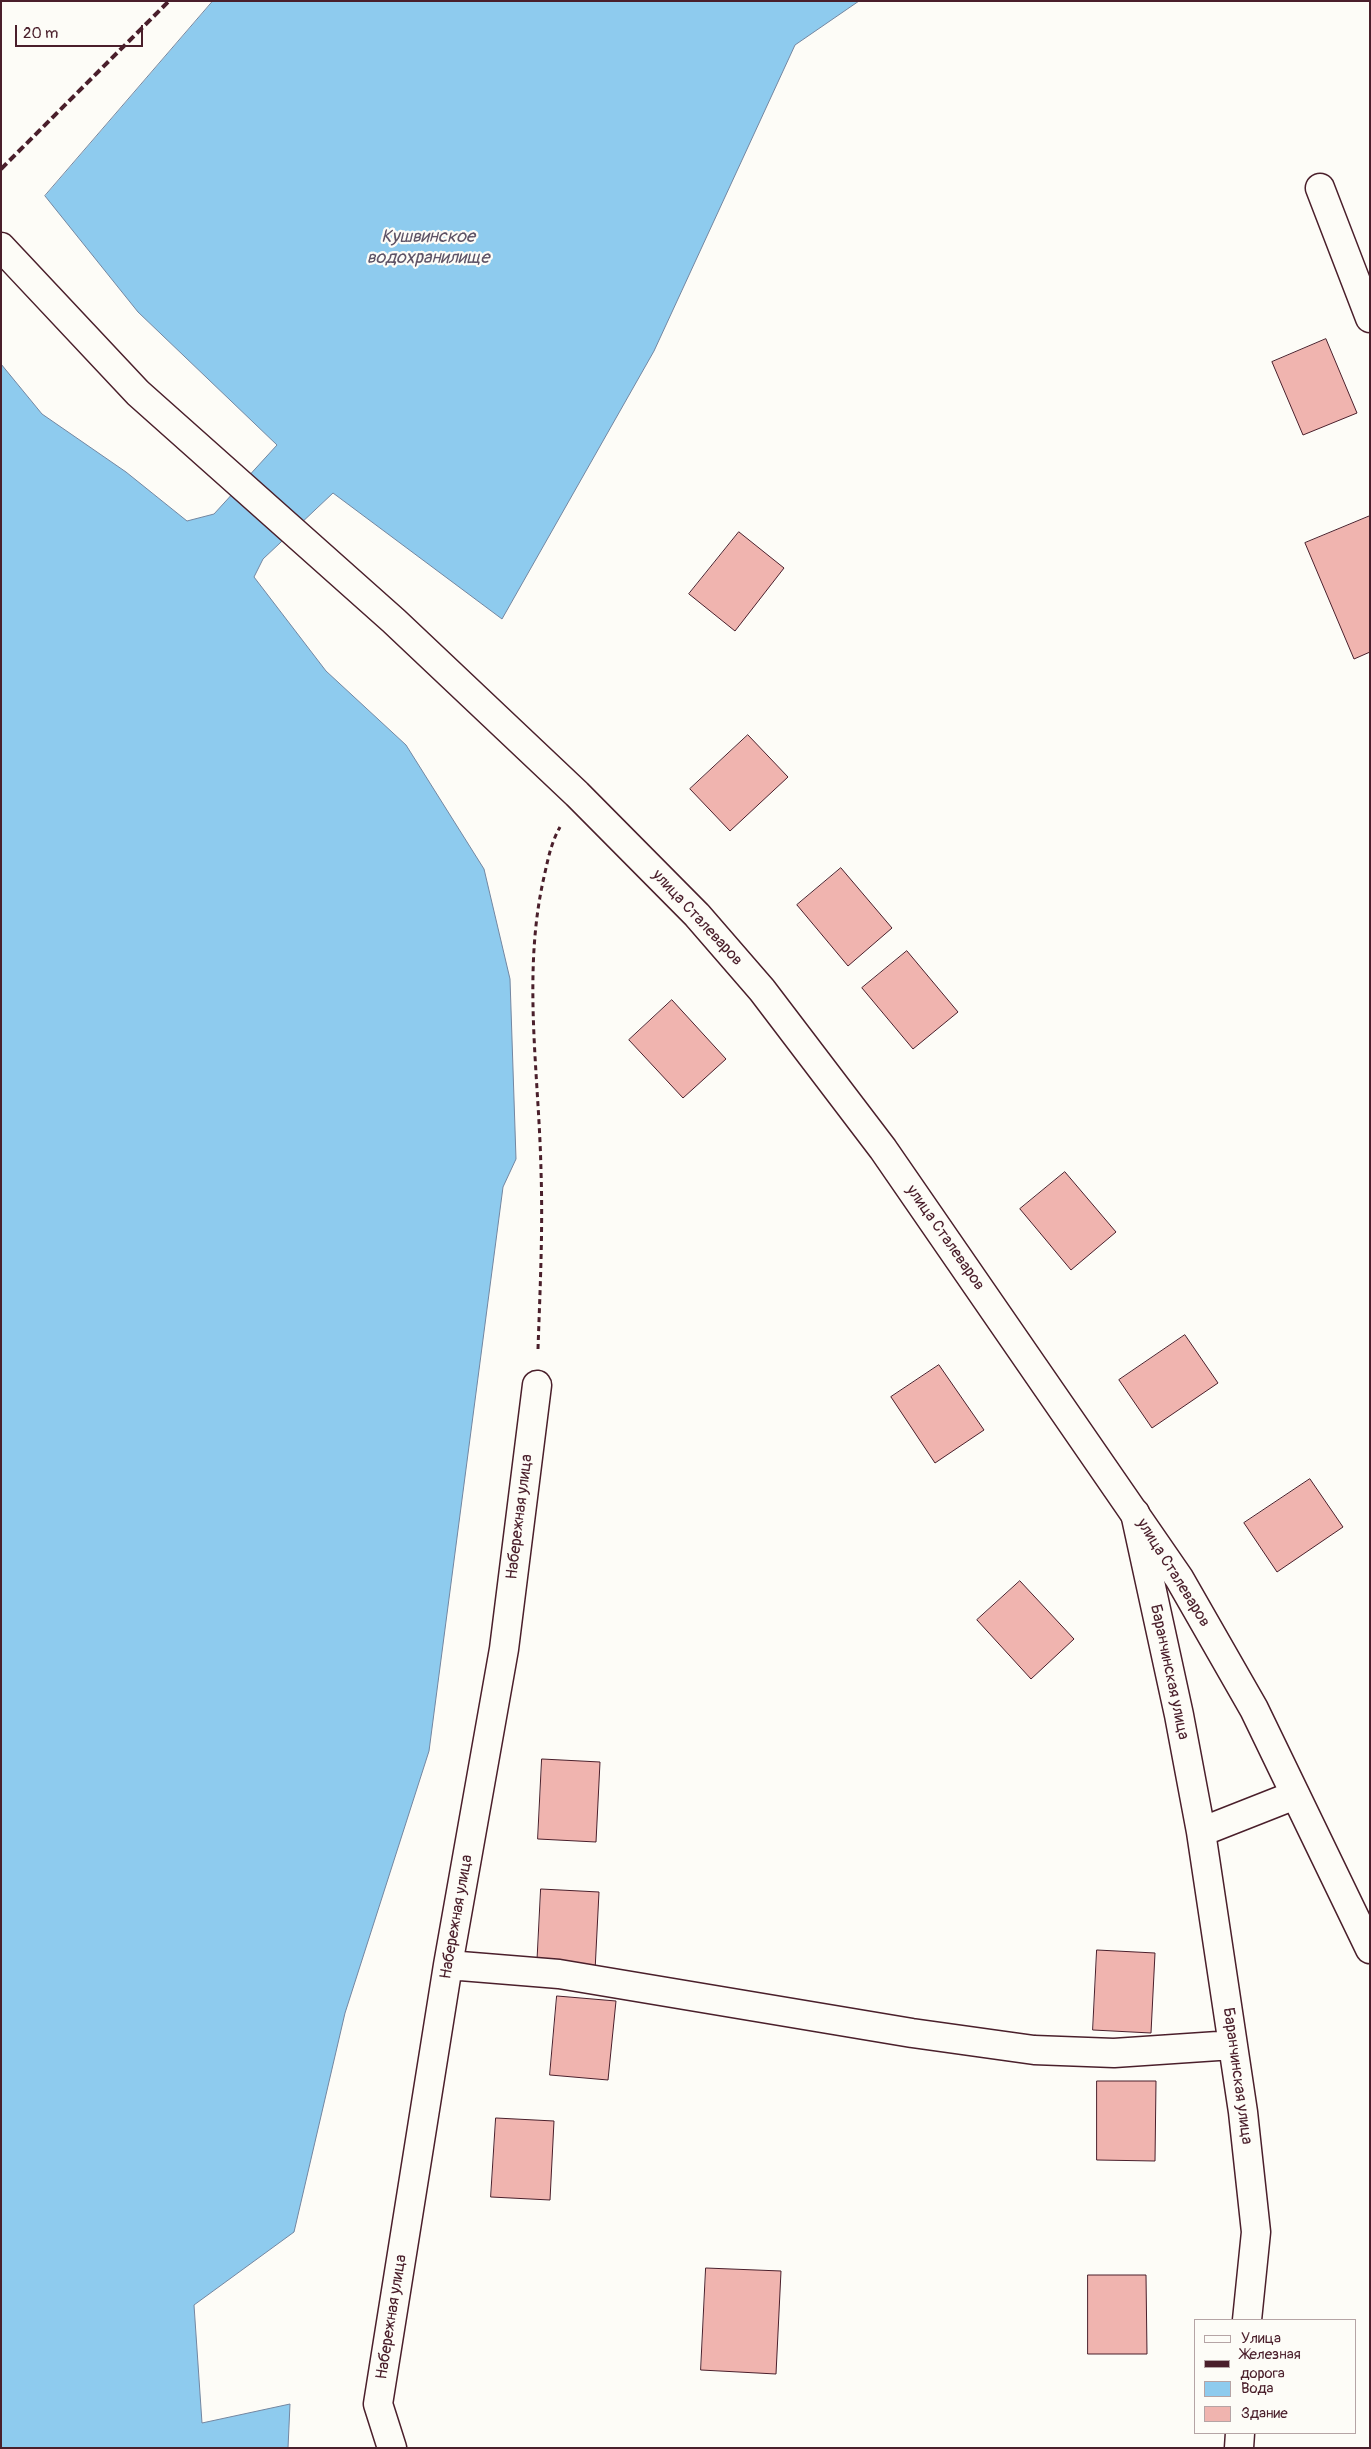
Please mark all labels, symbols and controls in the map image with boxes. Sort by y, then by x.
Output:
scale bar [18,15,145,47]
text: 20 m [23,24,58,43]
water label: Кушвинское водохранилище [367,226,489,268]
street label: улица Сталеваров [648,866,746,970]
street label: улица Сталеваров [901,1182,989,1294]
street label: Набережная улица [503,1453,537,1581]
street label: улица Сталеваров [1132,1515,1214,1631]
street label: Баранчинская улица [1145,1603,1193,1741]
street label: Набережная улица [437,1853,477,1981]
street label: Баранчинская улица [1218,2006,1256,2146]
street label: Набережная улица [373,2253,411,2381]
legend [1194,2319,1356,2434]
text: Улица [1241,2329,1281,2348]
text: Железная дорога [1240,2345,1301,2383]
text: Вода [1241,2379,1274,2398]
text: Здание [1241,2404,1288,2423]

